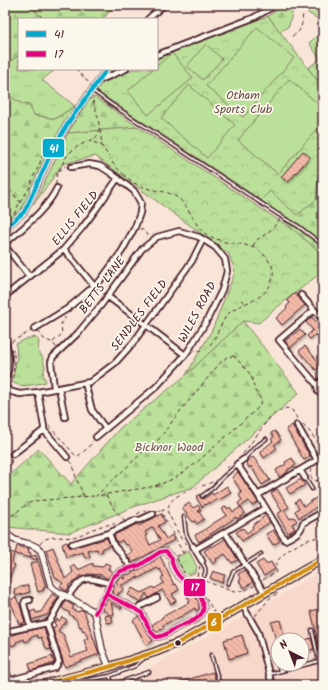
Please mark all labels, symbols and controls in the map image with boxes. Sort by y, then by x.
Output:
legend [18,18,158,70]
text: 41 [54,25,65,44]
text: 17 [54,45,64,64]
park label: Otham Sports Club [214,86,273,119]
line badge: 41 [42,138,65,158]
text: 41 [49,140,59,158]
street label: ELLIS FIELD [47,186,104,250]
street label: BETTS LANE [74,252,131,318]
street label: SENDLES FIELD [106,275,173,355]
street label: WILES ROAD [173,278,222,346]
park label: Bicknor Wood [135,438,204,457]
line badge: 17 [183,578,206,597]
text: 17 [191,579,200,597]
line badge: 6 [207,612,222,632]
text: 6 [211,614,217,632]
north arrow [270,632,310,672]
text: N [275,636,293,654]
unlabelled marker [173,638,183,648]

